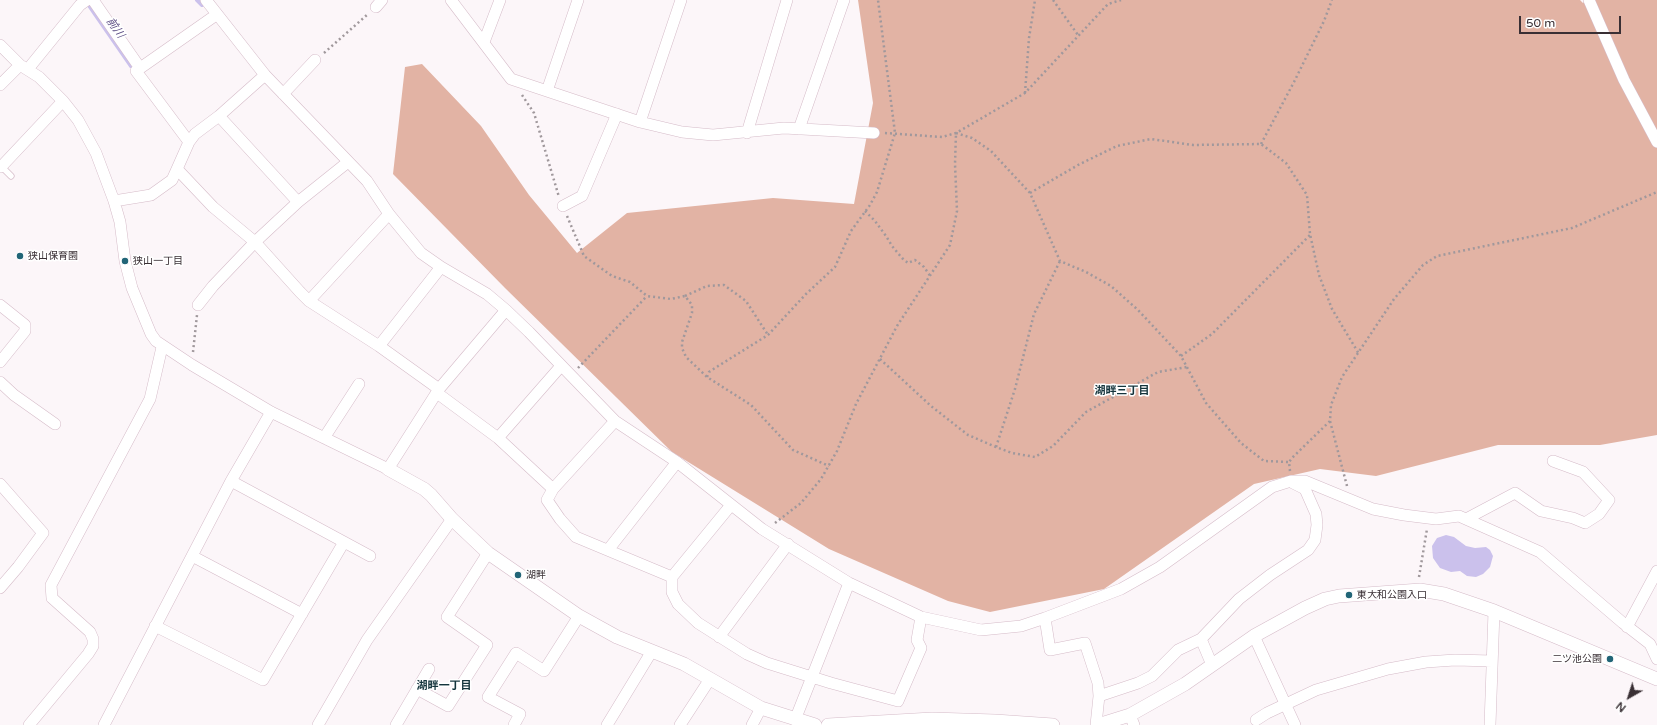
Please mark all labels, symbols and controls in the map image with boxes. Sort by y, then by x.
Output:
scale bar [1521,8,1623,34]
water label: 前川 [103,15,127,41]
text: 50 m [1526,16,1555,30]
place label: 狭山保育園 [28,250,78,262]
marker: 狭山保育園 [15,251,25,261]
place label: 狭山一丁目 [133,255,183,267]
marker: 狭山一丁目 [120,256,130,266]
district label: 湖畔三丁目 [1095,384,1149,398]
place label: 湖畔 [526,569,546,581]
marker: 湖畔 [513,570,523,580]
place label: 東大和公園入口 [1357,589,1427,601]
marker: 東大和公園入口 [1344,590,1354,600]
place label: 二ツ池公園 [1552,653,1602,665]
marker: 二ツ池公園 [1605,654,1615,664]
north arrow [1609,677,1649,717]
district label: 湖畔一丁目 [417,679,471,693]
text: N [1614,699,1629,715]

